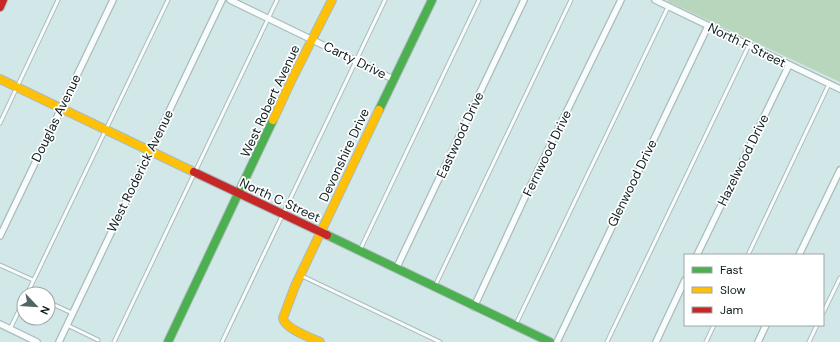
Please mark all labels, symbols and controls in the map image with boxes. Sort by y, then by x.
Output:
street label: North F Street [705,19,789,71]
street label: Carty Drive [321,38,389,82]
street label: West Robert Avenue [236,42,304,160]
street label: Douglas Avenue [27,71,85,165]
street label: Eastwood Drive [433,89,487,181]
street label: Devonshire Drive [315,106,373,204]
street label: West Roderick Avenue [103,107,177,235]
street label: Fernwood Drive [519,107,575,199]
street label: Hazelwood Drive [714,111,772,209]
street label: Glenwood Drive [604,137,660,229]
street label: North C Street [237,174,323,226]
legend [684,254,824,326]
text: Fast [720,262,743,278]
text: Slow [720,282,746,298]
north arrow [16,286,56,326]
text: Jam [720,302,743,318]
text: N [37,304,53,317]

